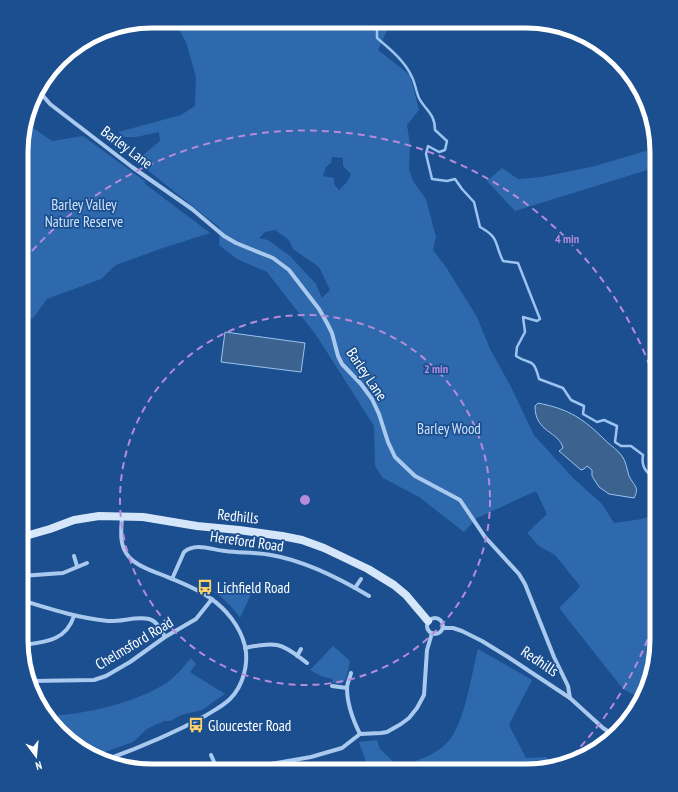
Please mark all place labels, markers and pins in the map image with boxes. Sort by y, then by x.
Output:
centre of rings [298,493,312,507]
bus stop icon: Lichfield Road [196,578,214,596]
place label: Lichfield Road [217,578,290,597]
bus stop icon: Gloucester Road [187,716,205,734]
place label: Gloucester Road [208,716,291,735]

